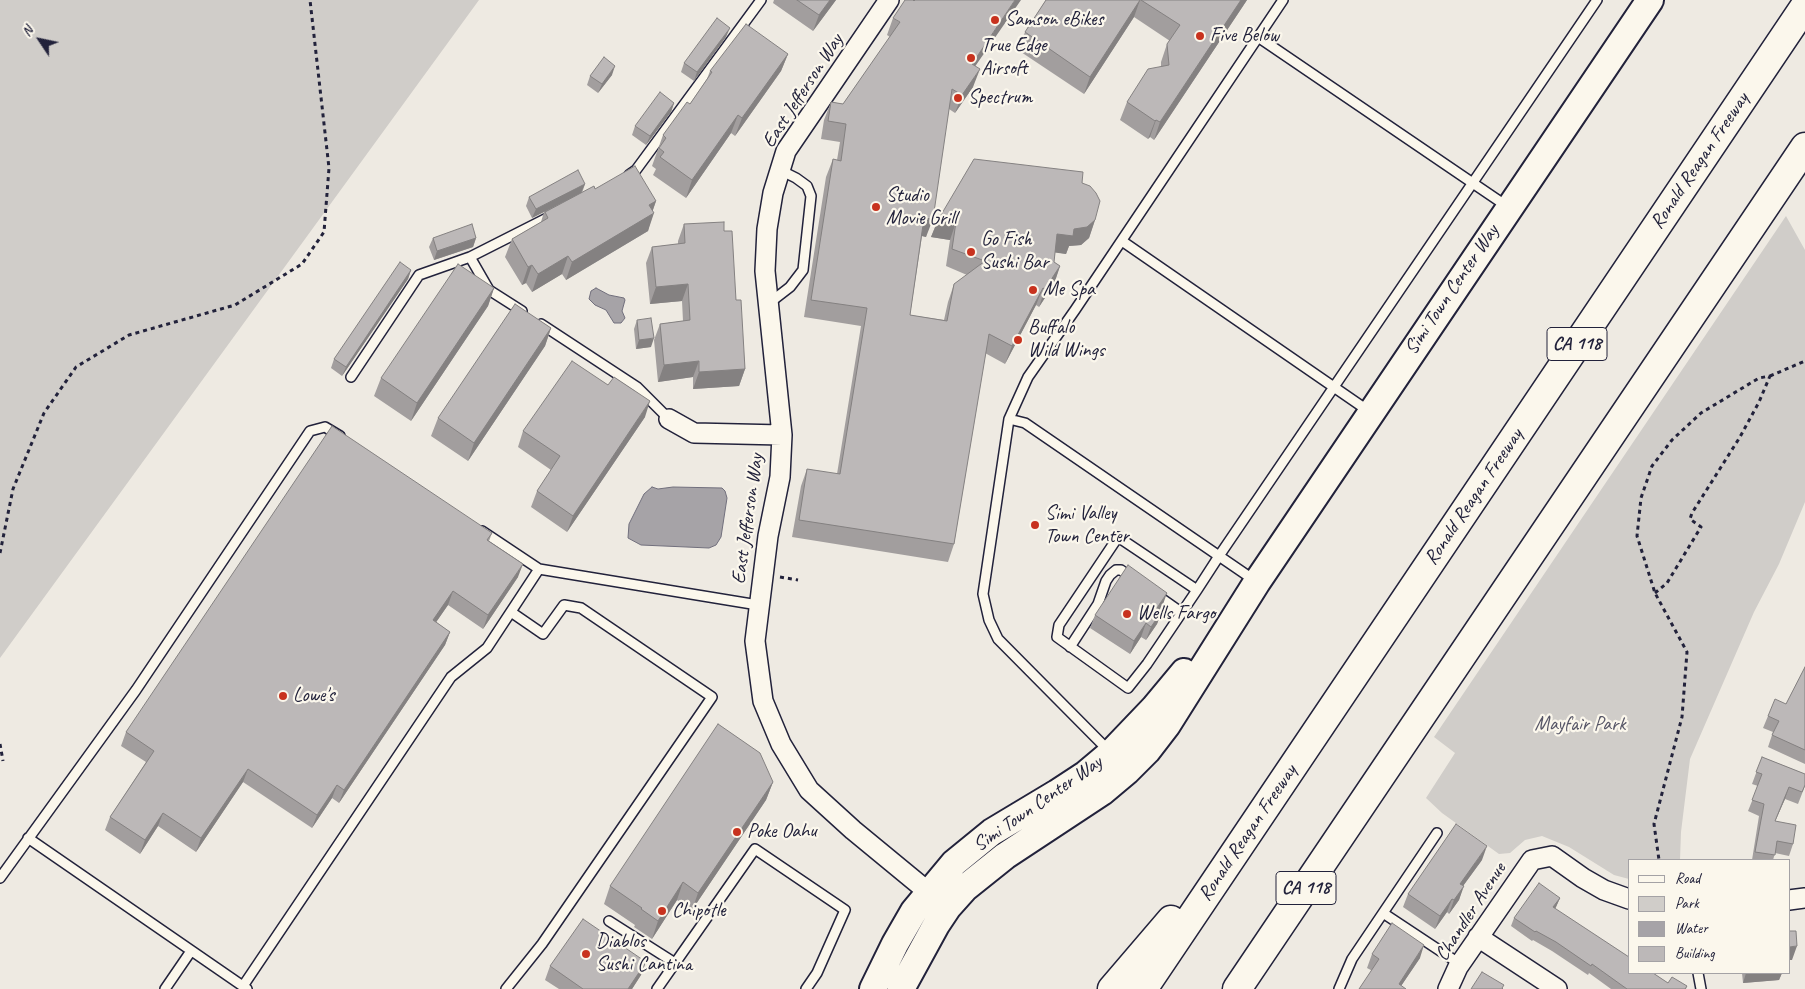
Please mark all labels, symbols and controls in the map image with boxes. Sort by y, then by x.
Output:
place label: Samson eBikes [1005,8,1103,32]
marker: Samson eBikes [989,14,1001,26]
north arrow [15,15,65,65]
text: N [18,23,37,40]
place label: Five Below [1210,24,1279,48]
street label: East Jefferson Way [757,30,849,152]
marker: Five Below [1194,30,1206,42]
place label: True Edge Airsoft [981,34,1047,81]
marker: True Edge Airsoft [965,52,977,64]
place label: Spectrum [968,86,1032,110]
street label: Ronald Reagan Freeway [1646,88,1754,234]
marker: Spectrum [952,92,964,104]
place label: Studio Movie Grill [886,184,957,231]
marker: Studio Movie Grill [870,201,882,213]
street label: Simi Town Center Way [1400,220,1504,360]
place label: Go Fish Sushi Bar [981,228,1049,275]
marker: Go Fish Sushi Bar [965,246,977,258]
place label: Me Spa [1043,278,1095,302]
marker: Me Spa [1027,284,1039,296]
place label: Buffalo Wild Wings [1028,316,1104,363]
road number: CA 118 [1547,328,1607,360]
marker: Buffalo Wild Wings [1012,334,1024,346]
street label: Ronald Reagan Freeway [1420,424,1528,570]
street label: East Jefferson Way [727,452,769,586]
place label: Simi Valley Town Center [1045,502,1129,549]
marker: Simi Valley Town Center [1029,519,1041,531]
place label: Wells Fargo [1137,602,1215,626]
marker: Wells Fargo [1121,608,1133,620]
place label: Lowe's [293,684,334,708]
marker: Lowe's [277,690,289,702]
park label: Mayfair Park [1535,713,1625,737]
street label: Simi Town Center Way [969,751,1107,857]
street label: Ronald Reagan Freeway [1194,760,1302,906]
place label: Poke Oahu [747,820,817,844]
marker: Poke Oahu [731,826,743,838]
street label: Chandler Avenue [1430,858,1512,966]
legend [1628,859,1790,974]
text: Road [1675,869,1700,888]
road number: CA 118 [1276,871,1336,904]
text: Park [1675,894,1699,913]
place label: Chipotle [672,899,726,923]
marker: Chipotle [656,905,668,917]
text: Water [1675,919,1708,938]
place label: Diablos Sushi Cantina [596,930,692,977]
text: Building [1675,944,1714,963]
marker: Diablos Sushi Cantina [580,948,592,960]

